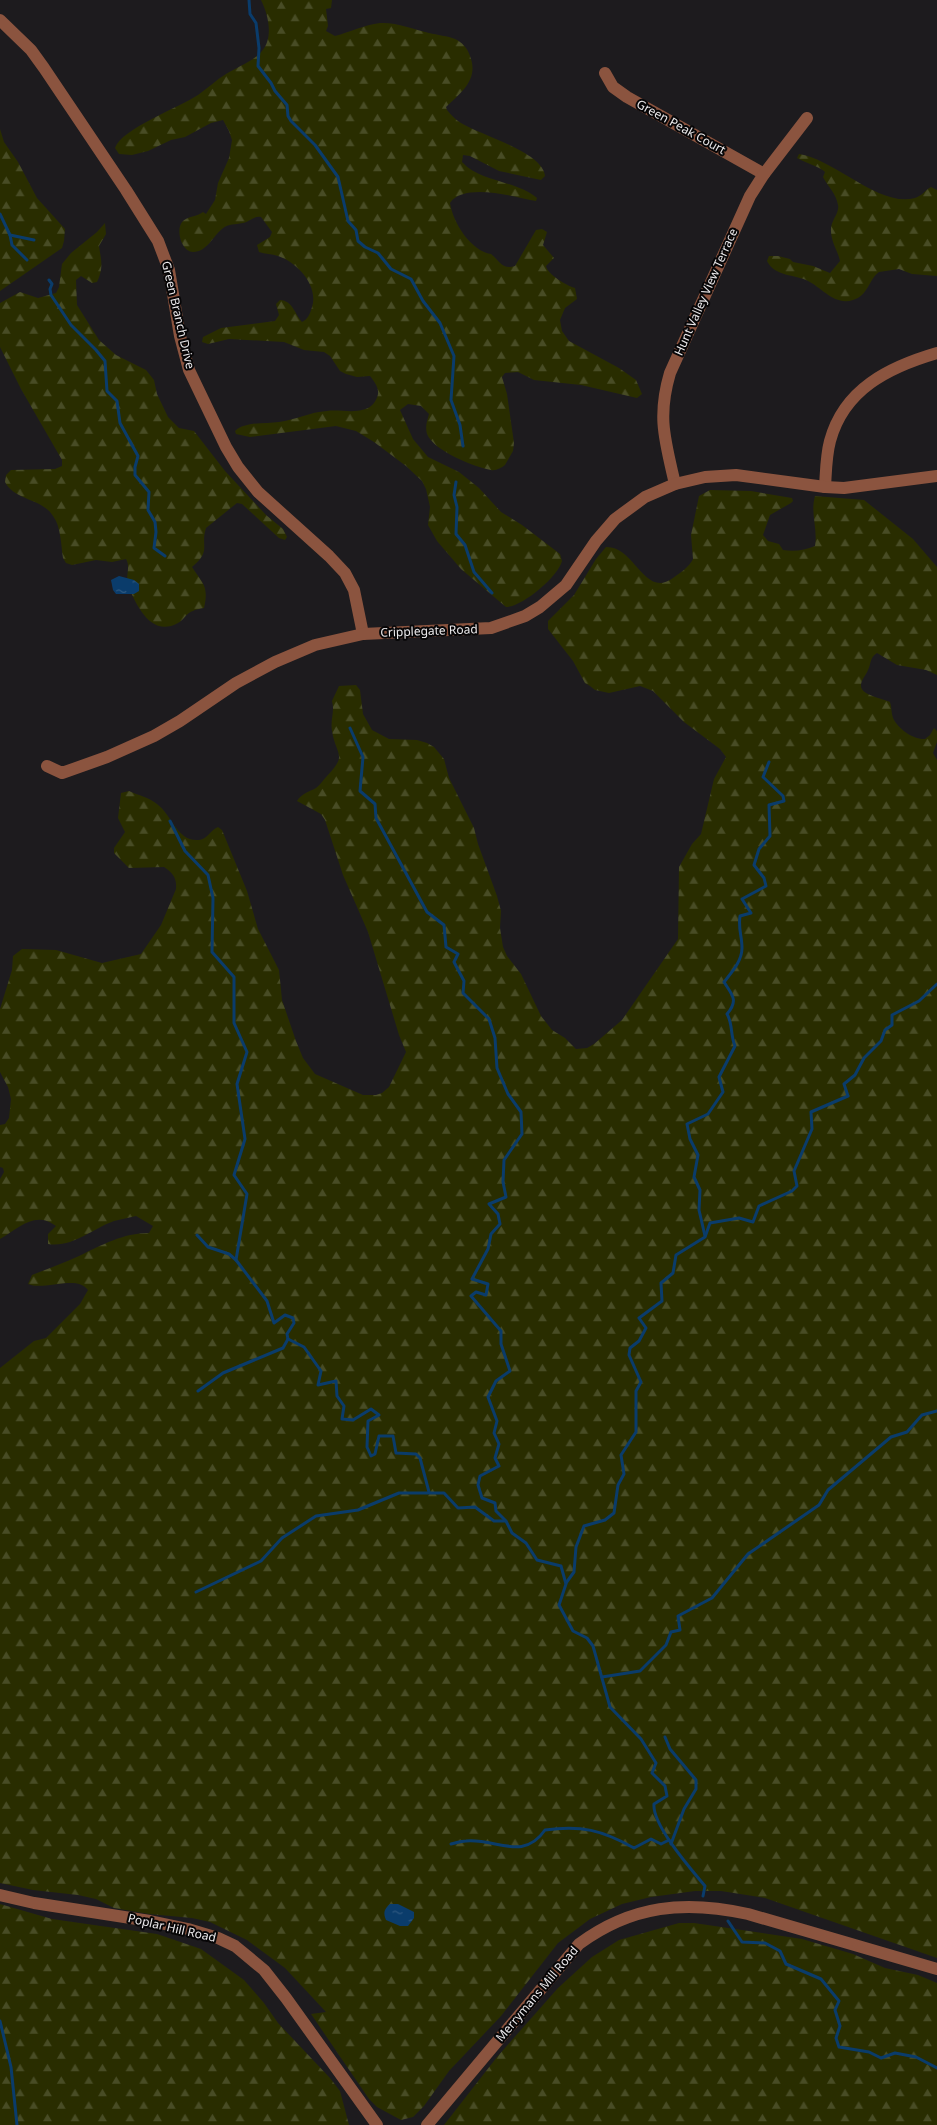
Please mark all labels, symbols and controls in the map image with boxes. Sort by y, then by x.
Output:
street label: Green Peak Court [634,95,729,158]
street label: Hunt Valley View Terrace [670,225,741,358]
street label: Green Branch Drive [158,259,199,371]
street label: Cripplegate Road [380,620,478,641]
street label: Poplar Hill Road [126,1909,218,1946]
street label: Merrymans Mill Road [492,1942,582,2045]

